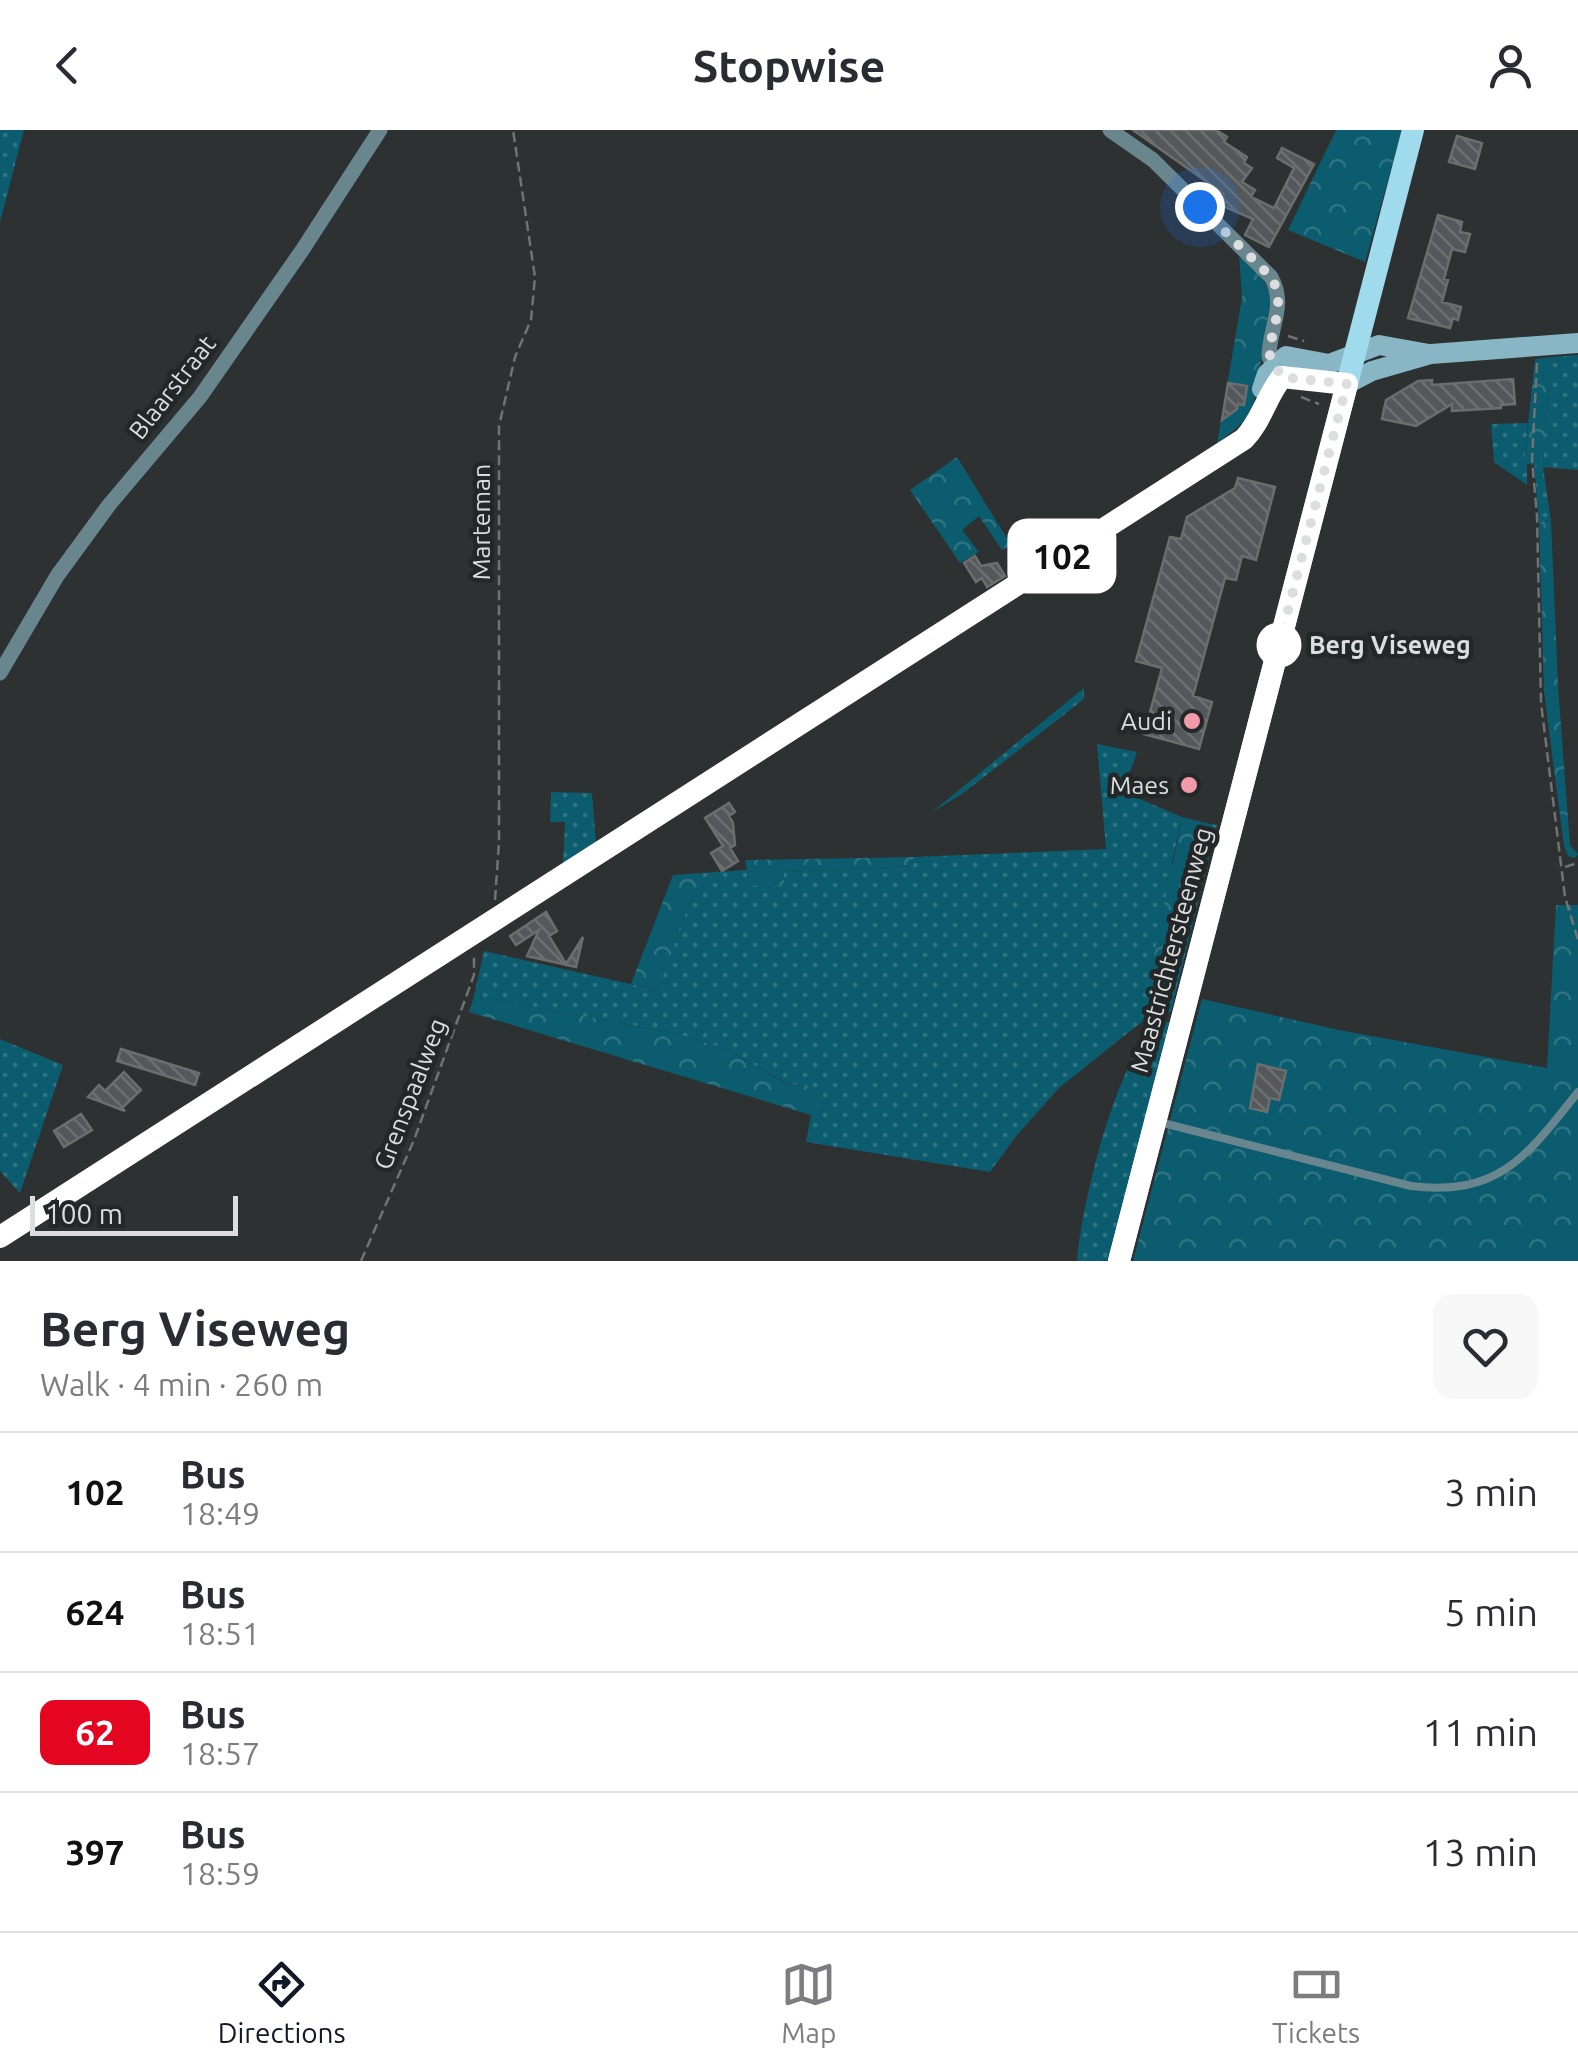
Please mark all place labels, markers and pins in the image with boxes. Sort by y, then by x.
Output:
marker: Berg Viseweg [1258,624,1300,666]
place label: Berg Viseweg [1309,631,1471,659]
place label: Audi [1121,707,1172,735]
marker: Audi [1181,710,1203,732]
place label: Maes [1110,771,1169,799]
marker: Maes [1178,774,1200,796]

